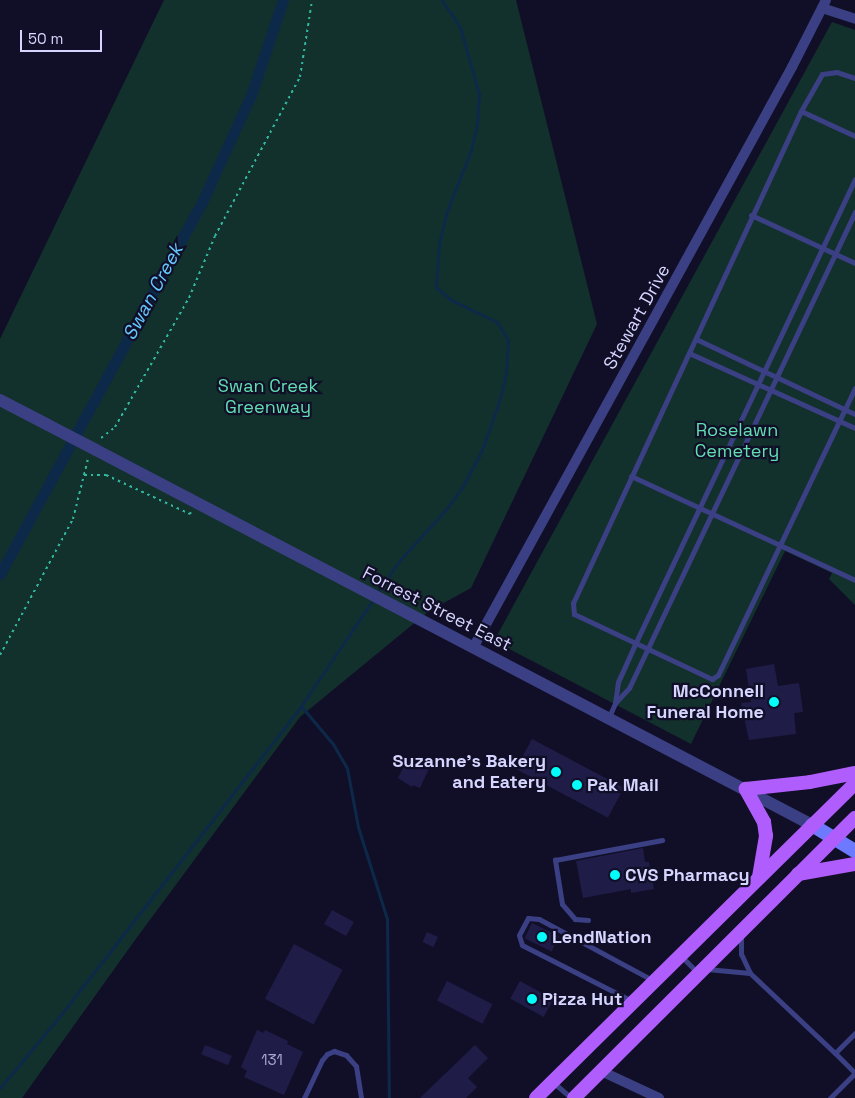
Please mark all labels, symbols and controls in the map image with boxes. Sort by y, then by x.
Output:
scale bar [22,20,105,52]
text: 50 m [28,29,63,48]
water label: Swan Creek [118,240,188,344]
street label: Stewart Drive [599,261,675,373]
park label: Swan Creek Greenway [218,376,318,418]
park label: Roselawn Cemetery [695,420,779,462]
street label: Forrest Street East [359,562,515,656]
place label: McConnell Funeral Home [647,681,764,724]
marker: McConnell Funeral Home [768,696,780,708]
place label: Suzanne's Bakery and Eatery [392,751,546,794]
marker: Suzanne's Bakery and Eatery [550,766,562,778]
place label: Pak Mail [587,774,659,796]
marker: Pak Mail [571,779,583,791]
place label: CVS Pharmacy [625,864,750,886]
marker: CVS Pharmacy [609,869,621,881]
place label: LendNation [552,926,652,948]
marker: LendNation [536,931,548,943]
place label: Pizza Hut [542,988,622,1010]
marker: Pizza Hut [526,993,538,1005]
house number: 131 [261,1051,283,1069]

